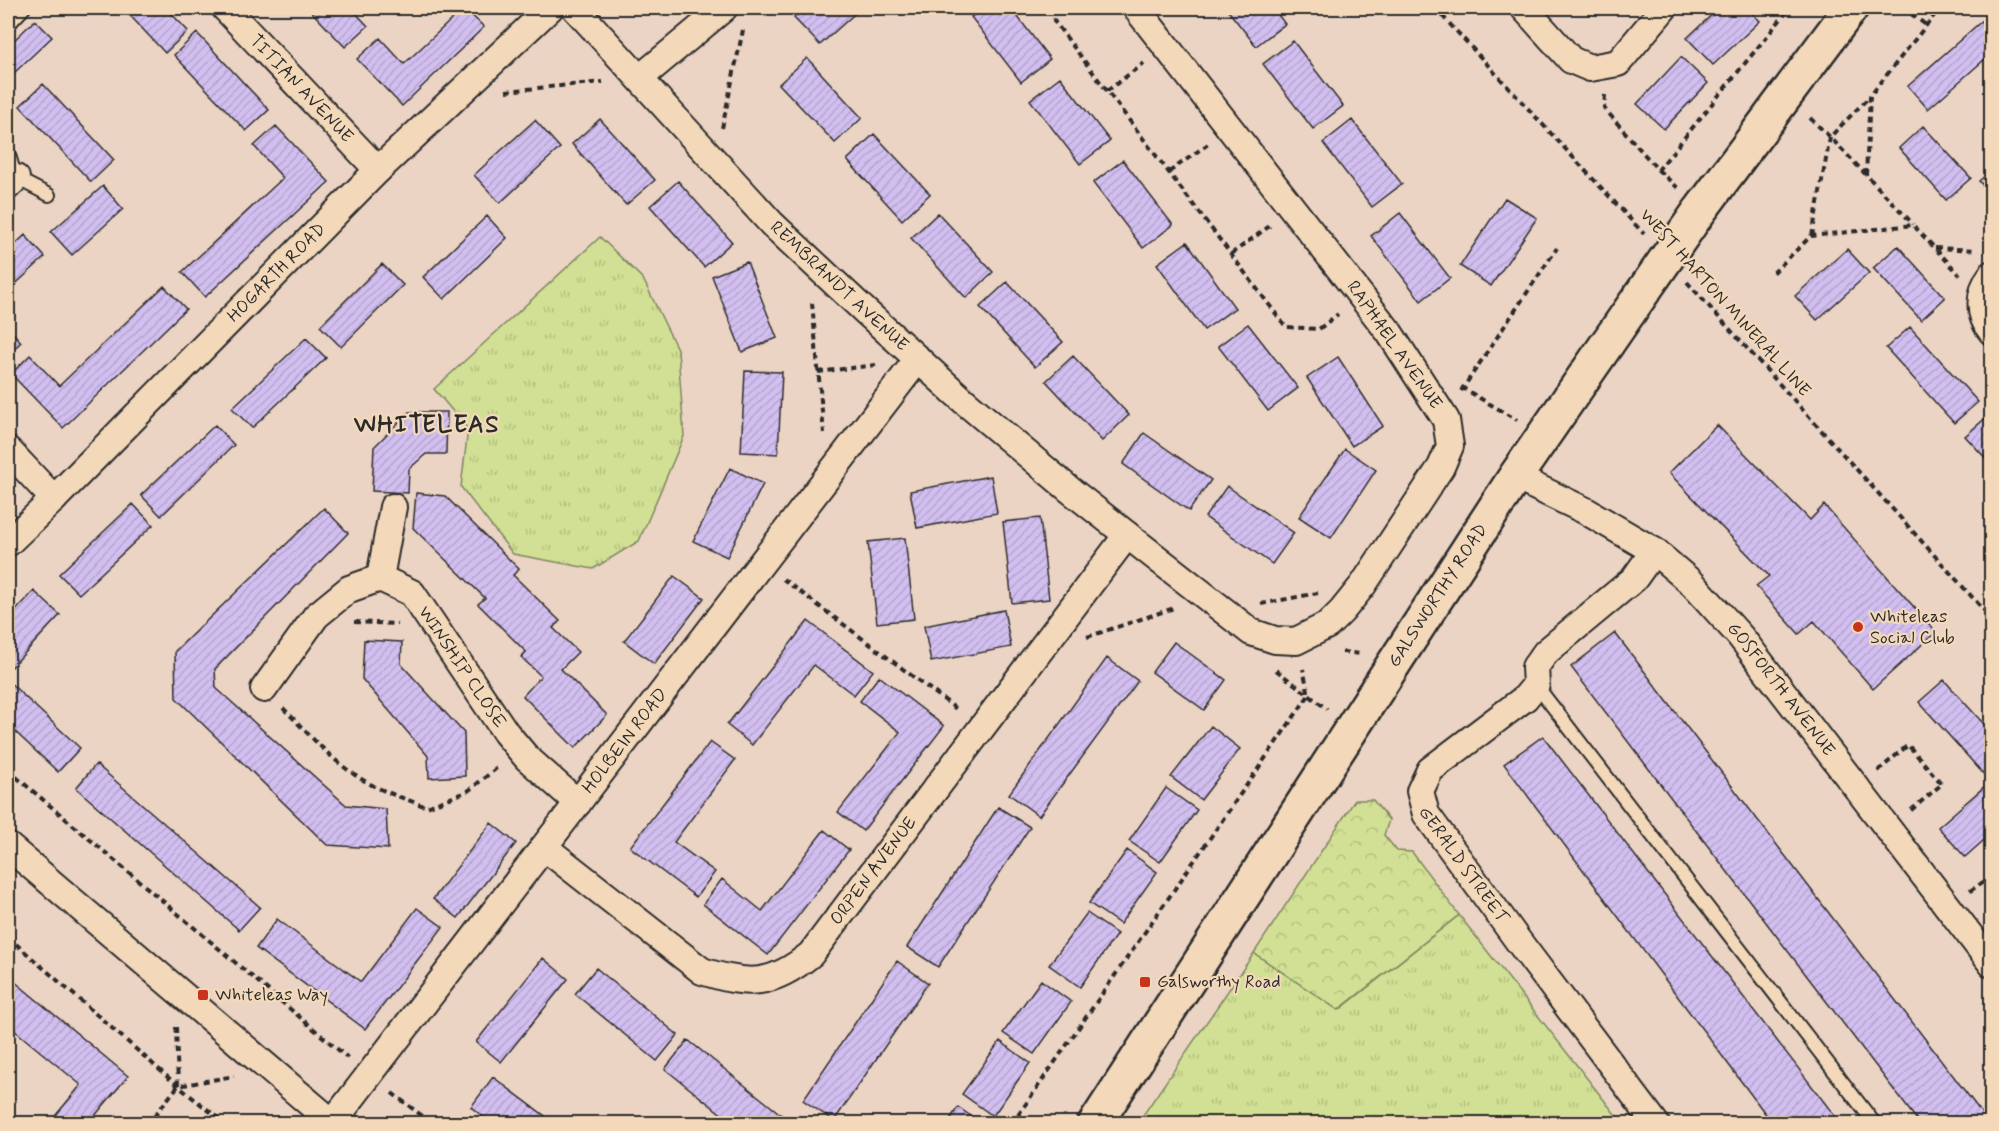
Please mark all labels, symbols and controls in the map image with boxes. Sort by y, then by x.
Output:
street label: TITIAN AVENUE [244,29,358,148]
street label: WEST HARTON MINERAL LINE [1634,204,1816,402]
street label: REMBRANDT AVENUE [764,216,914,357]
street label: HOGARTH ROAD [222,218,331,328]
street label: RAPHAEL AVENUE [1341,276,1447,414]
district label: WHITELEAS [353,410,500,441]
street label: GALSWORTHY ROAD [1383,519,1493,672]
street label: WINSHIP CLOSE [412,601,512,733]
place label: Whiteleas Social Club [1870,605,1955,650]
street label: GOSFORTH AVENUE [1721,617,1840,761]
marker: Whiteleas Social Club [1851,620,1865,634]
street label: HOLBEIN ROAD [577,683,673,799]
street label: GERALD STREET [1413,805,1514,929]
street label: ORPEN AVENUE [825,812,922,930]
place label: Galsworthy Road [1157,970,1281,994]
marker: Galsworthy Road [1138,975,1152,989]
place label: Whiteleas Way [215,983,328,1007]
marker: Whiteleas Way [196,988,210,1002]

